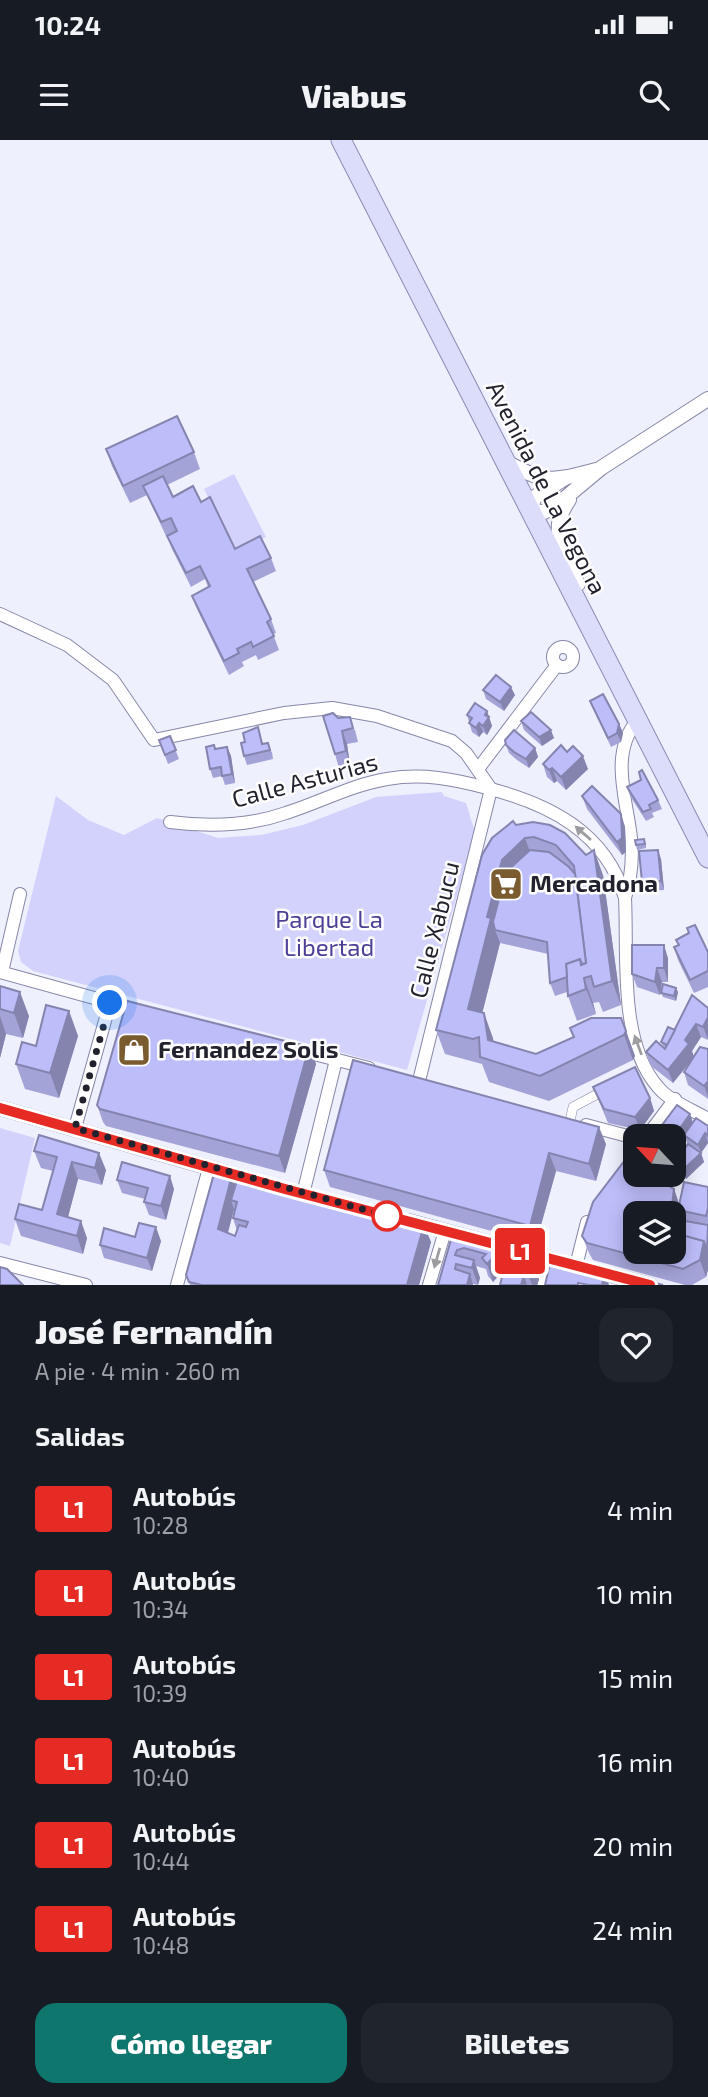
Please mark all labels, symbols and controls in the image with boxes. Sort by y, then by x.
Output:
text: 10:24 [35,9,101,40]
icon: menu [35,76,73,114]
text: Viabus [301,76,407,114]
icon: search [635,76,673,114]
street label: Avenida de La Vegona [481,376,614,599]
street label: Calle Asturias [229,746,381,813]
one-way arrow [575,825,592,841]
street label: Calle Xabucu [403,858,465,1001]
supermarket icon: Mercadona [487,865,525,903]
place label: Mercadona [530,868,658,897]
park label: Parque La Libertad [275,904,383,961]
your location [92,985,127,1020]
shop icon: Fernandez Solis [115,1031,153,1069]
place label: Fernandez Solis [158,1034,338,1063]
one-way arrow [632,1034,643,1055]
north arrow [623,1124,686,1186]
map controls [623,1124,686,1264]
unlabelled marker [372,1201,402,1231]
button: layers [623,1201,686,1264]
line badge: L1 [489,1228,552,1274]
text: L1 [509,1236,531,1265]
one-way arrow [431,1248,441,1269]
button: heart [599,1308,673,1382]
text: José Fernandín [35,1311,273,1351]
text: A pie · 4 min · 260 m [35,1357,240,1385]
text: Salidas [35,1420,125,1451]
text: Autobús [133,1480,236,1511]
text: L1 [62,1494,85,1523]
text: 4 min [607,1494,673,1525]
text: 10:28 [133,1511,188,1539]
text: Autobús [133,1564,236,1595]
text: L1 [62,1578,85,1607]
text: 10 min [597,1578,673,1609]
text: 10:34 [133,1595,188,1623]
text: Autobús [133,1648,236,1679]
text: L1 [62,1662,85,1691]
text: 15 min [599,1662,673,1693]
text: 10:39 [133,1679,187,1707]
text: Autobús [133,1732,236,1763]
text: L1 [62,1746,85,1775]
text: 16 min [598,1746,673,1777]
text: 10:40 [133,1763,189,1791]
text: Autobús [133,1816,236,1847]
text: L1 [62,1830,85,1859]
text: 20 min [593,1830,673,1861]
text: 10:44 [133,1847,190,1875]
text: Autobús [133,1900,236,1931]
text: L1 [62,1914,85,1943]
text: 24 min [592,1914,673,1945]
text: 10:48 [133,1931,190,1959]
button: Cómo llegar [35,2003,347,2083]
button: Billetes [361,2003,673,2083]

